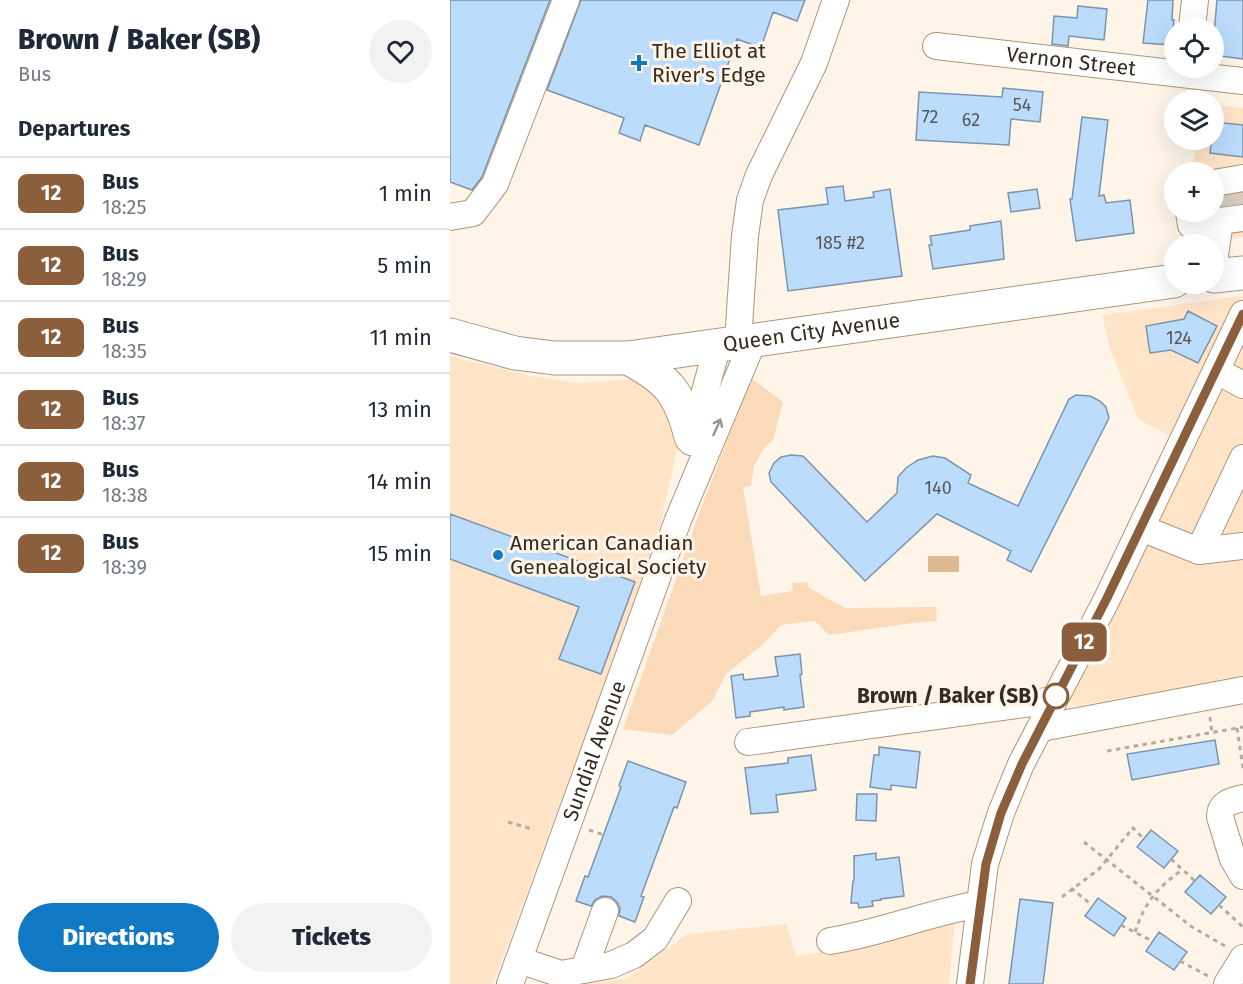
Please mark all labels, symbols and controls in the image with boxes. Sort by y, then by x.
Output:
map controls [1164,18,1224,294]
button: locate [1164,18,1224,78]
button: heart [369,20,432,83]
text: Brown / Baker (SB) [18,23,260,56]
place label: The Elliot at River's Edge [652,38,766,88]
street label: Vernon Street [1005,41,1138,82]
marker: The Elliot at River's Edge [630,54,648,72]
text: Bus [18,62,51,86]
button: layers [1164,90,1224,150]
house number: 54 [1013,94,1032,116]
house number: 72 [922,106,938,128]
house number: 62 [962,109,980,131]
text: Departures [18,115,130,142]
button: + [1164,162,1224,222]
text: Bus [102,168,139,195]
text: 12 [41,180,61,206]
text: 1 min [379,180,432,207]
text: 18:25 [102,195,146,219]
house number: 185 #2 [815,232,865,254]
button: − [1164,234,1224,294]
text: Bus [102,240,139,267]
text: 12 [41,252,61,278]
text: 5 min [377,252,432,279]
text: 18:29 [102,267,147,291]
street label: Queen City Avenue [721,307,902,357]
text: Bus [102,312,139,339]
text: 12 [41,324,61,350]
text: 11 min [369,324,432,351]
house number: 124 [1166,327,1192,349]
text: 18:35 [102,339,147,363]
text: Bus [102,384,139,411]
text: 12 [41,396,61,422]
text: 13 min [368,396,432,423]
text: 18:37 [102,411,145,435]
one-way arrow [712,419,724,437]
text: Bus [102,456,139,483]
text: 12 [41,468,61,494]
text: 14 min [367,468,432,495]
house number: 140 [924,477,952,499]
text: 18:38 [102,483,148,507]
text: Bus [102,528,139,555]
place label: American Canadian Genealogical Society [510,530,707,580]
text: 12 [41,540,61,566]
text: 15 min [368,540,432,567]
marker: American Canadian Genealogical Society [491,548,505,562]
text: 18:39 [102,555,147,579]
line badge: 12 [1057,622,1111,662]
text: 12 [1074,629,1094,655]
street label: Sundial Avenue [557,677,632,824]
place label: Brown / Baker (SB) [857,683,1038,709]
marker: Brown / Baker (SB) [1043,683,1069,709]
button: Directions [18,903,219,972]
button: Tickets [231,903,432,972]

